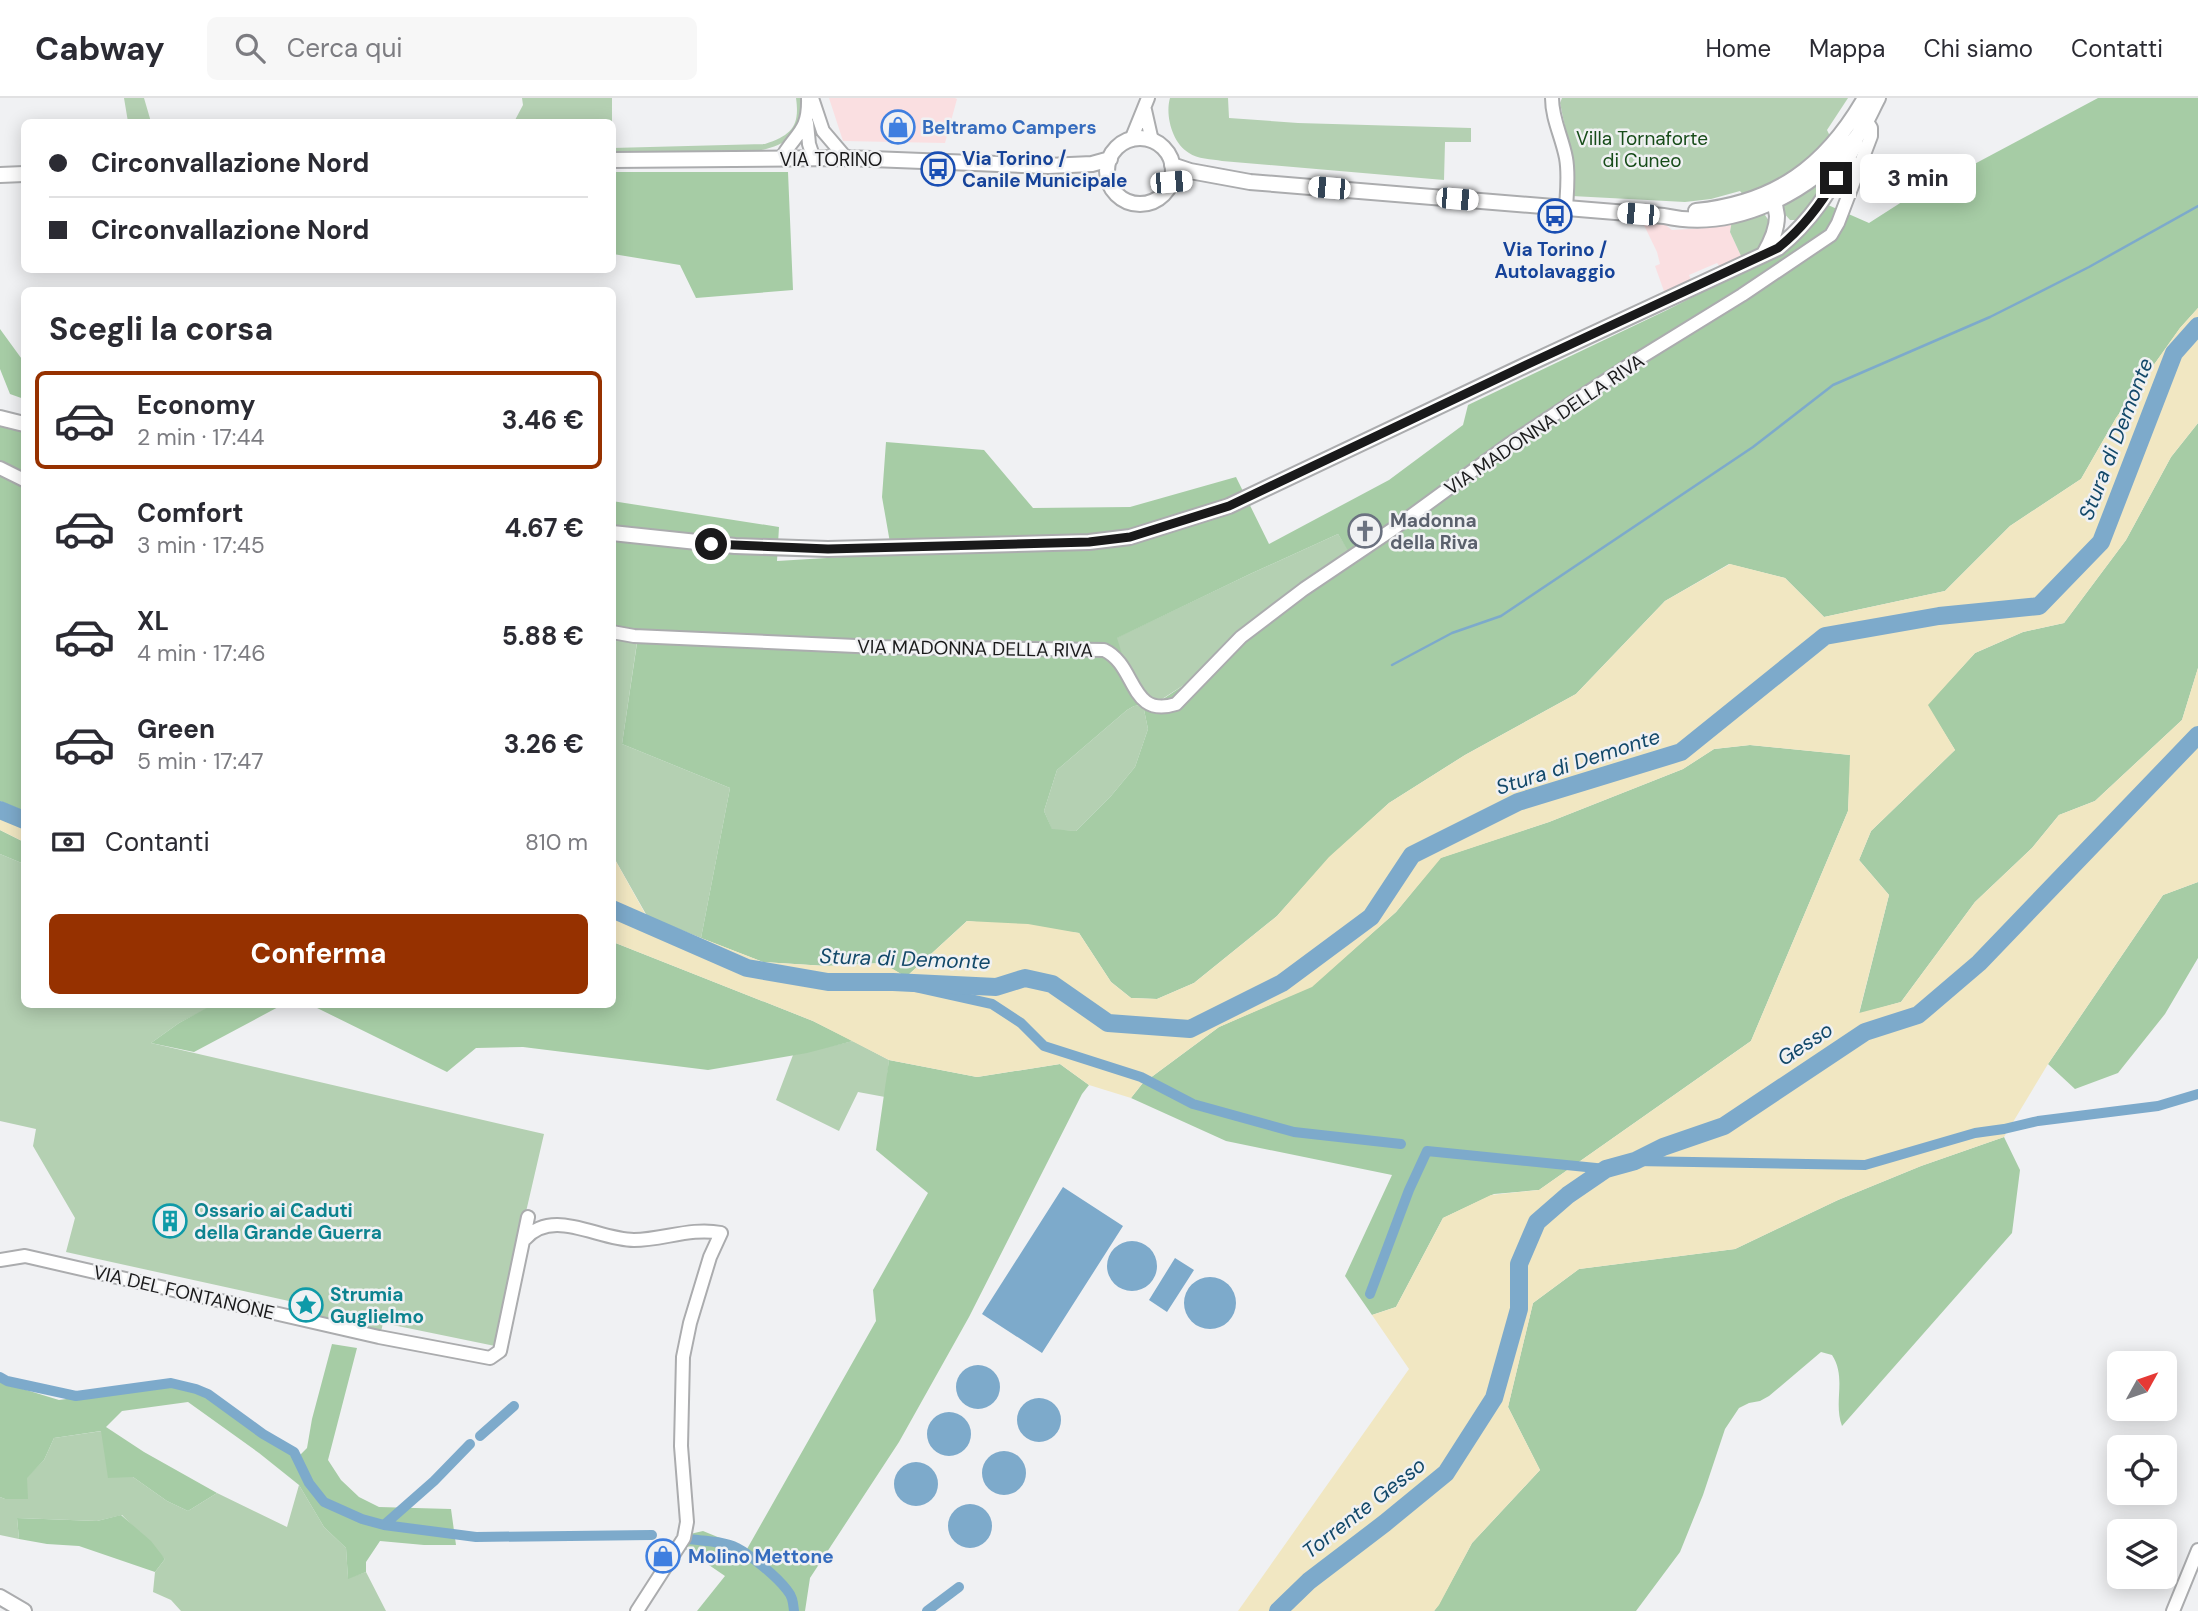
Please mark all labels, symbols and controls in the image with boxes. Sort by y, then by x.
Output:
search box [207,17,697,80]
text: Cabway [35,27,165,70]
icon: search [231,29,269,67]
text: Cerca qui [287,31,403,65]
text: Home [1705,33,1771,64]
text: Mappa [1809,33,1885,64]
text: Chi siamo [1923,33,2033,64]
text: Contatti [2071,33,2163,64]
shop icon: Beltramo Campers [879,108,917,146]
place label: Beltramo Campers [922,115,1097,140]
park label: Villa Tornaforte di Cuneo [1576,126,1708,173]
text: Circonvallazione Nord [91,146,369,180]
place label: Via Torino / Canile Municipale [962,146,1127,193]
street label: VIA TORINO [779,147,883,172]
bus stop icon: Via Torino / Canile Municipale [919,150,957,188]
callout: 3 min [1860,154,1976,202]
route end [1820,162,1852,194]
text: 3 min [1887,163,1949,193]
car [1150,170,1193,194]
car [1308,176,1351,200]
car [1436,187,1479,211]
bus stop icon: Via Torino / Autolavaggio [1536,197,1574,235]
car [1617,202,1660,226]
text: Circonvallazione Nord [91,213,369,247]
place label: Via Torino / Autolavaggio [1494,237,1616,284]
text: Scegli la corsa [49,308,273,350]
street label: VIA MADONNA DELLA RIVA [1440,348,1649,501]
water label: Stura di Demonte [2072,354,2160,524]
text: Economy [137,388,255,422]
icon: car [53,389,116,452]
text: 3.46 € [502,403,584,437]
text: 2 min · 17:44 [137,422,264,452]
text: Comfort [137,496,243,530]
icon: car [53,497,116,560]
place label: Madonna della Riva [1390,508,1478,555]
text: 4.67 € [505,511,584,545]
church icon: Madonna della Riva [1346,512,1384,550]
route start [695,528,727,560]
text: 3 min · 17:45 [137,530,265,560]
text: XL [137,604,169,638]
icon: car [53,605,116,668]
text: 5.88 € [502,619,584,653]
street label: VIA MADONNA DELLA RIVA [857,634,1093,663]
text: 4 min · 17:46 [137,638,266,668]
text: Green [137,712,215,746]
icon: car [53,713,116,776]
water label: Stura di Demonte [1492,722,1664,802]
text: 3.26 € [504,727,584,761]
text: 5 min · 17:47 [137,746,264,776]
icon: cash [49,823,87,861]
text: Contanti [105,825,210,859]
text: 810 m [525,827,588,857]
button: Conferma [49,914,588,994]
water label: Stura di Demonte [819,942,991,976]
water label: Gesso [1772,1016,1838,1072]
place label: Ossario ai Caduti della Grande Guerra [194,1198,382,1245]
building icon: Ossario ai Caduti della Grande Guerra [151,1202,189,1240]
street label: VIA DEL FONTANONE [91,1259,277,1325]
place label: Strumia Guglielmo [330,1282,424,1329]
place icon: Strumia Guglielmo [287,1286,325,1324]
north arrow [2107,1351,2177,1421]
map controls [2107,1351,2177,1589]
button: locate [2107,1435,2177,1505]
water label: Torrente Gesso [1297,1451,1431,1565]
button: layers [2107,1519,2177,1589]
shop icon: Molino Mettone [644,1537,682,1575]
place label: Molino Mettone [688,1544,834,1569]

